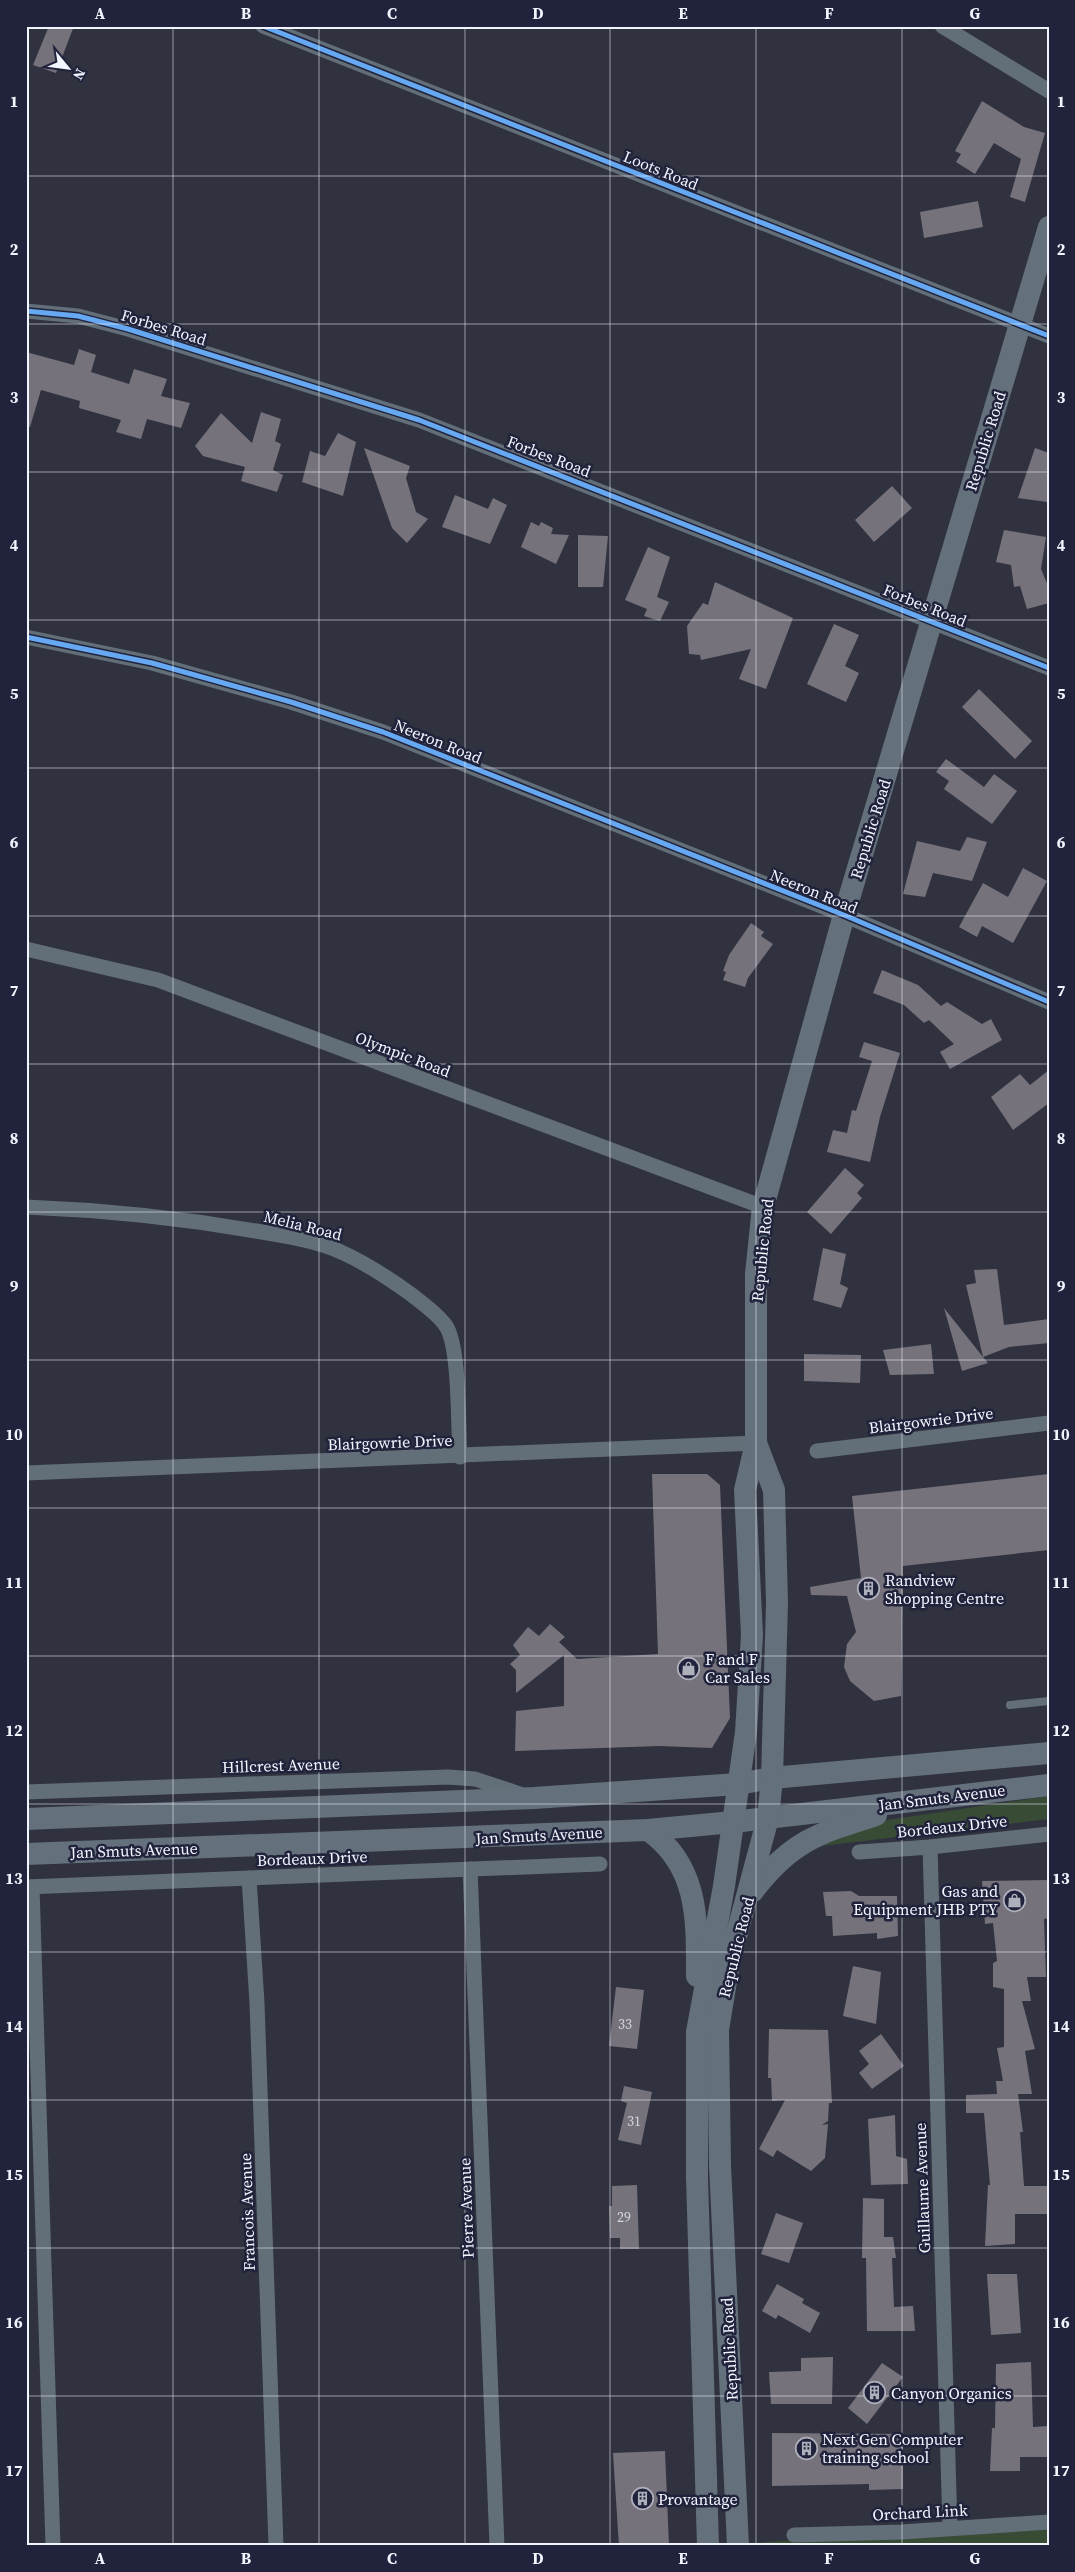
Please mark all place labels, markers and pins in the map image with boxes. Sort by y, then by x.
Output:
place label: Randview Shopping Centre [885,1569,1004,1609]
building icon: Randview Shopping Centre [857,1577,881,1601]
place label: F and F Car Sales [705,1648,770,1688]
shop icon: F and F Car Sales [677,1656,701,1680]
place label: Gas and Equipment JHB PTY [853,1880,998,1920]
shop icon: Gas and Equipment JHB PTY [1002,1888,1026,1912]
building icon: Canyon Organics [863,2381,887,2405]
place label: Canyon Organics [891,2382,1012,2404]
place label: Next Gen Computer training school [822,2428,963,2468]
building icon: Next Gen Computer training school [794,2436,818,2460]
building icon: Provantage [630,2487,654,2511]
place label: Provantage [658,2488,738,2510]

